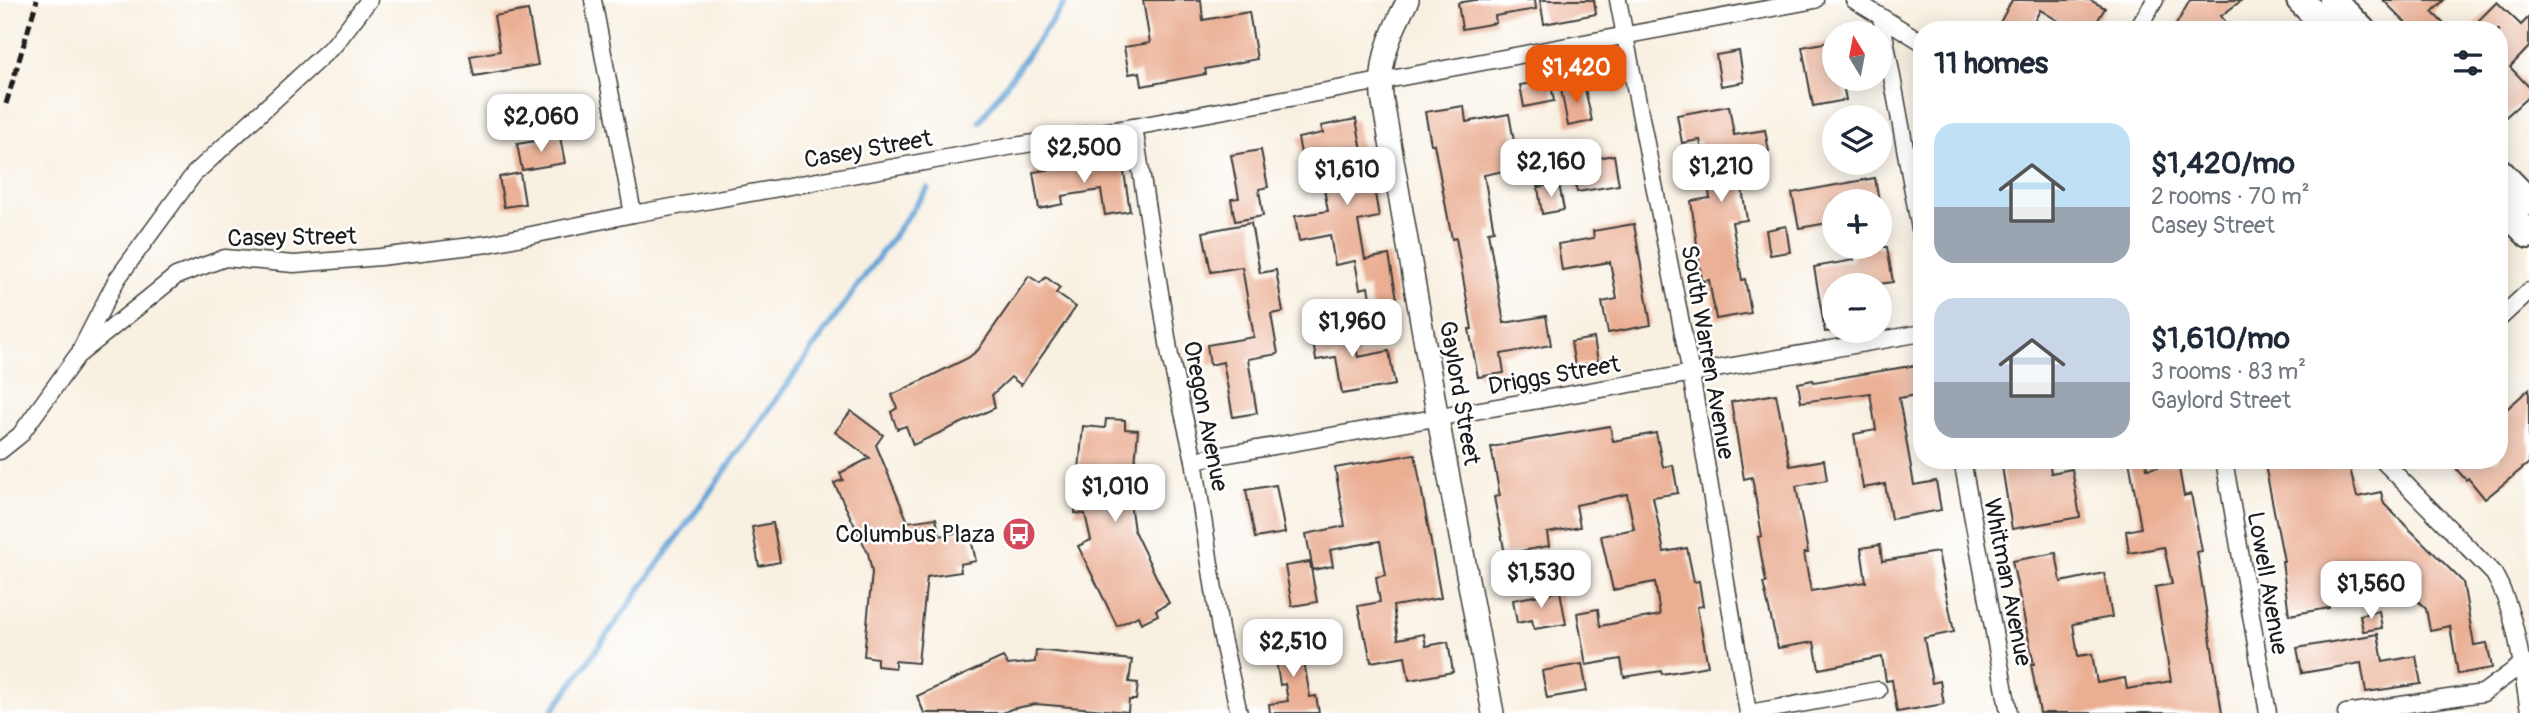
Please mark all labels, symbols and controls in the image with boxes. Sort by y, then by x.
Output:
north arrow [1822,21,1892,91]
map controls [1822,21,1892,343]
icon: filters [2449,44,2487,82]
text: 11 homes [1934,45,2048,82]
pin: $1,420 [1519,46,1633,105]
text: $1,420 [1541,53,1611,82]
pin: $2,060 [484,94,598,154]
text: $2,060 [503,102,579,131]
button: layers [1822,105,1892,175]
street label: Casey Street [802,124,934,175]
pin: $2,500 [1027,125,1141,185]
text: $2,500 [1046,133,1122,162]
pin: $2,160 [1494,140,1608,199]
pin: $1,210 [1664,144,1778,204]
text: $1,420/mo [2151,145,2295,182]
text: $2,160 [1516,147,1586,176]
pin: $1,610 [1290,148,1404,207]
icon: home [1990,151,2074,235]
text: $1,210 [1689,152,1753,181]
text: $1,610 [1314,155,1380,184]
text: 2 rooms · 70 m² [2151,182,2310,211]
button: + [1822,189,1892,259]
text: Casey Street [2151,211,2275,240]
street label: Casey Street [227,222,357,253]
street label: South Warren Avenue [1674,243,1741,462]
button: − [1822,273,1892,343]
pin: $1,960 [1295,300,1409,359]
text: $1,960 [1318,307,1386,336]
street label: Gaylord Street [1433,319,1487,468]
text: $1,610/mo [2151,320,2290,357]
icon: home [1990,326,2074,410]
street label: Oregon Avenue [1177,339,1234,494]
street label: Driggs Street [1486,350,1622,401]
text: 3 rooms · 83 m² [2151,357,2306,386]
text: Gaylord Street [2151,386,2291,415]
pin: $1,010 [1058,464,1172,524]
text: $1,010 [1081,472,1149,501]
street label: Whitman Avenue [1977,496,2038,669]
street label: Lowell Avenue [2241,509,2294,657]
bus stop icon: Columbus Plaza [1000,515,1038,553]
place label: Columbus Plaza [835,520,995,549]
pin: $1,530 [1484,550,1598,610]
text: $1,530 [1507,558,1575,587]
pin: $1,560 [2314,562,2428,621]
text: $1,560 [2337,569,2405,598]
pin: $2,510 [1236,620,1350,679]
text: $2,510 [1259,627,1327,656]

